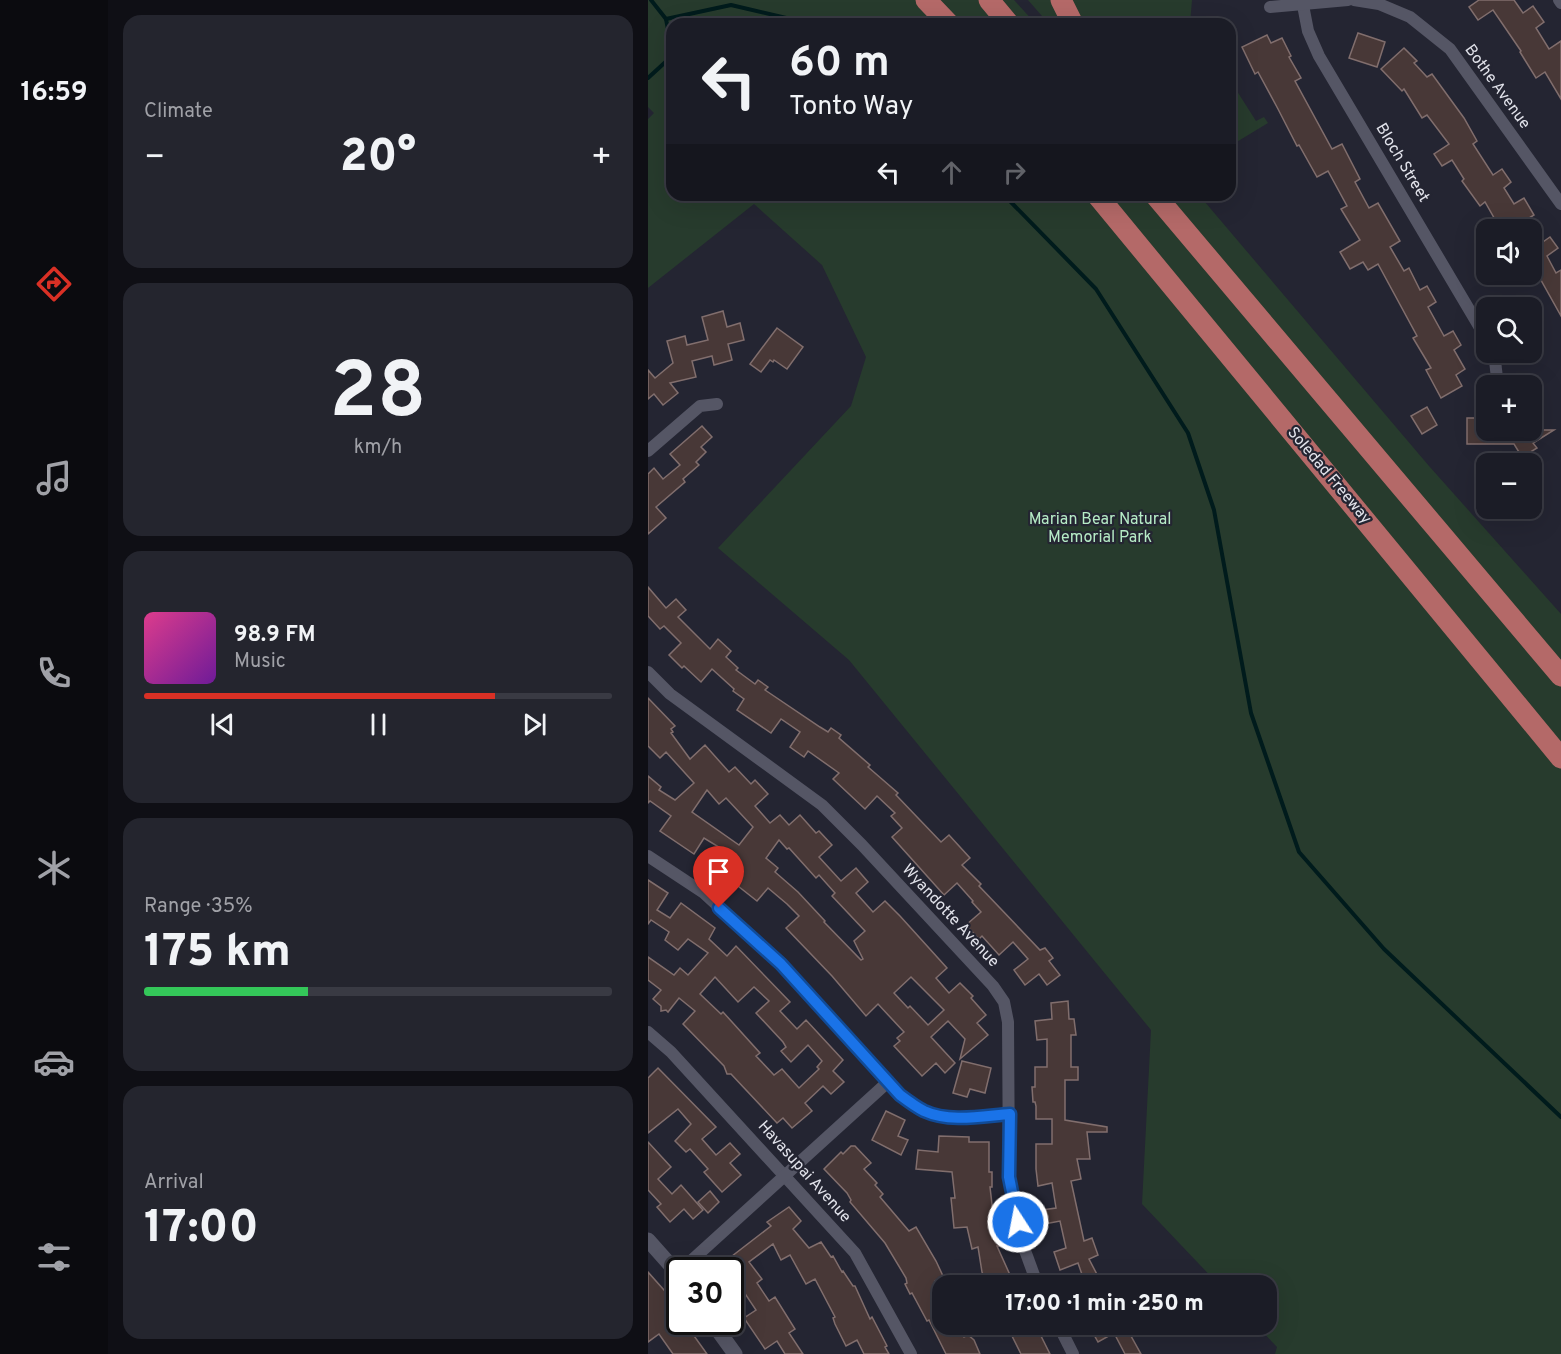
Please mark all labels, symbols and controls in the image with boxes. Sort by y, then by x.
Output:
text: 60 m [789,38,890,91]
street label: Bothe Avenue [1460,41,1534,133]
icon: left [690,42,768,120]
text: 16:59 [20,76,88,110]
text: Tonto Way [789,90,913,124]
text: Climate [144,99,213,125]
street label: Bloch Street [1371,120,1433,206]
text: 20° [340,130,416,187]
text: − [144,138,165,180]
text: + [591,138,612,180]
icon: left [872,156,905,189]
icon: ahead [935,156,968,189]
icon: right [998,156,1031,189]
map controls [1476,219,1542,519]
button: sound [1476,219,1542,285]
icon: directions [33,263,75,305]
button: search [1476,297,1542,363]
text: 28 [330,346,426,445]
button: + [1476,375,1542,441]
street label: Soledad Freeway [1283,423,1375,529]
text: km/h [354,435,402,461]
button: − [1476,453,1542,519]
icon: music [33,457,75,499]
park label: Marian Bear Natural Memorial Park [1029,510,1171,548]
text: 98.9 FM [234,622,316,649]
text: Music [234,649,286,675]
icon: phone [33,652,75,694]
icon: previous [206,708,239,741]
icon: pause [362,708,395,741]
icon: next [518,708,551,741]
pin [693,846,744,908]
icon: climate [33,847,75,889]
icon: arrive [702,855,735,888]
street label: Wyandotte Avenue [897,860,1003,972]
text: Range · 35% [144,894,253,920]
text: 175 km [144,925,291,982]
icon: car [33,1041,75,1083]
street label: Havasupai Avenue [753,1117,855,1227]
text: Arrival [144,1170,204,1196]
position arrow [986,1190,1050,1254]
text: 17:00 [144,1201,259,1258]
icon: filters [33,1236,75,1278]
speed limit sign: 30 [666,1257,744,1335]
text: 17:00 · 1 min · 250 m [1005,1291,1204,1318]

